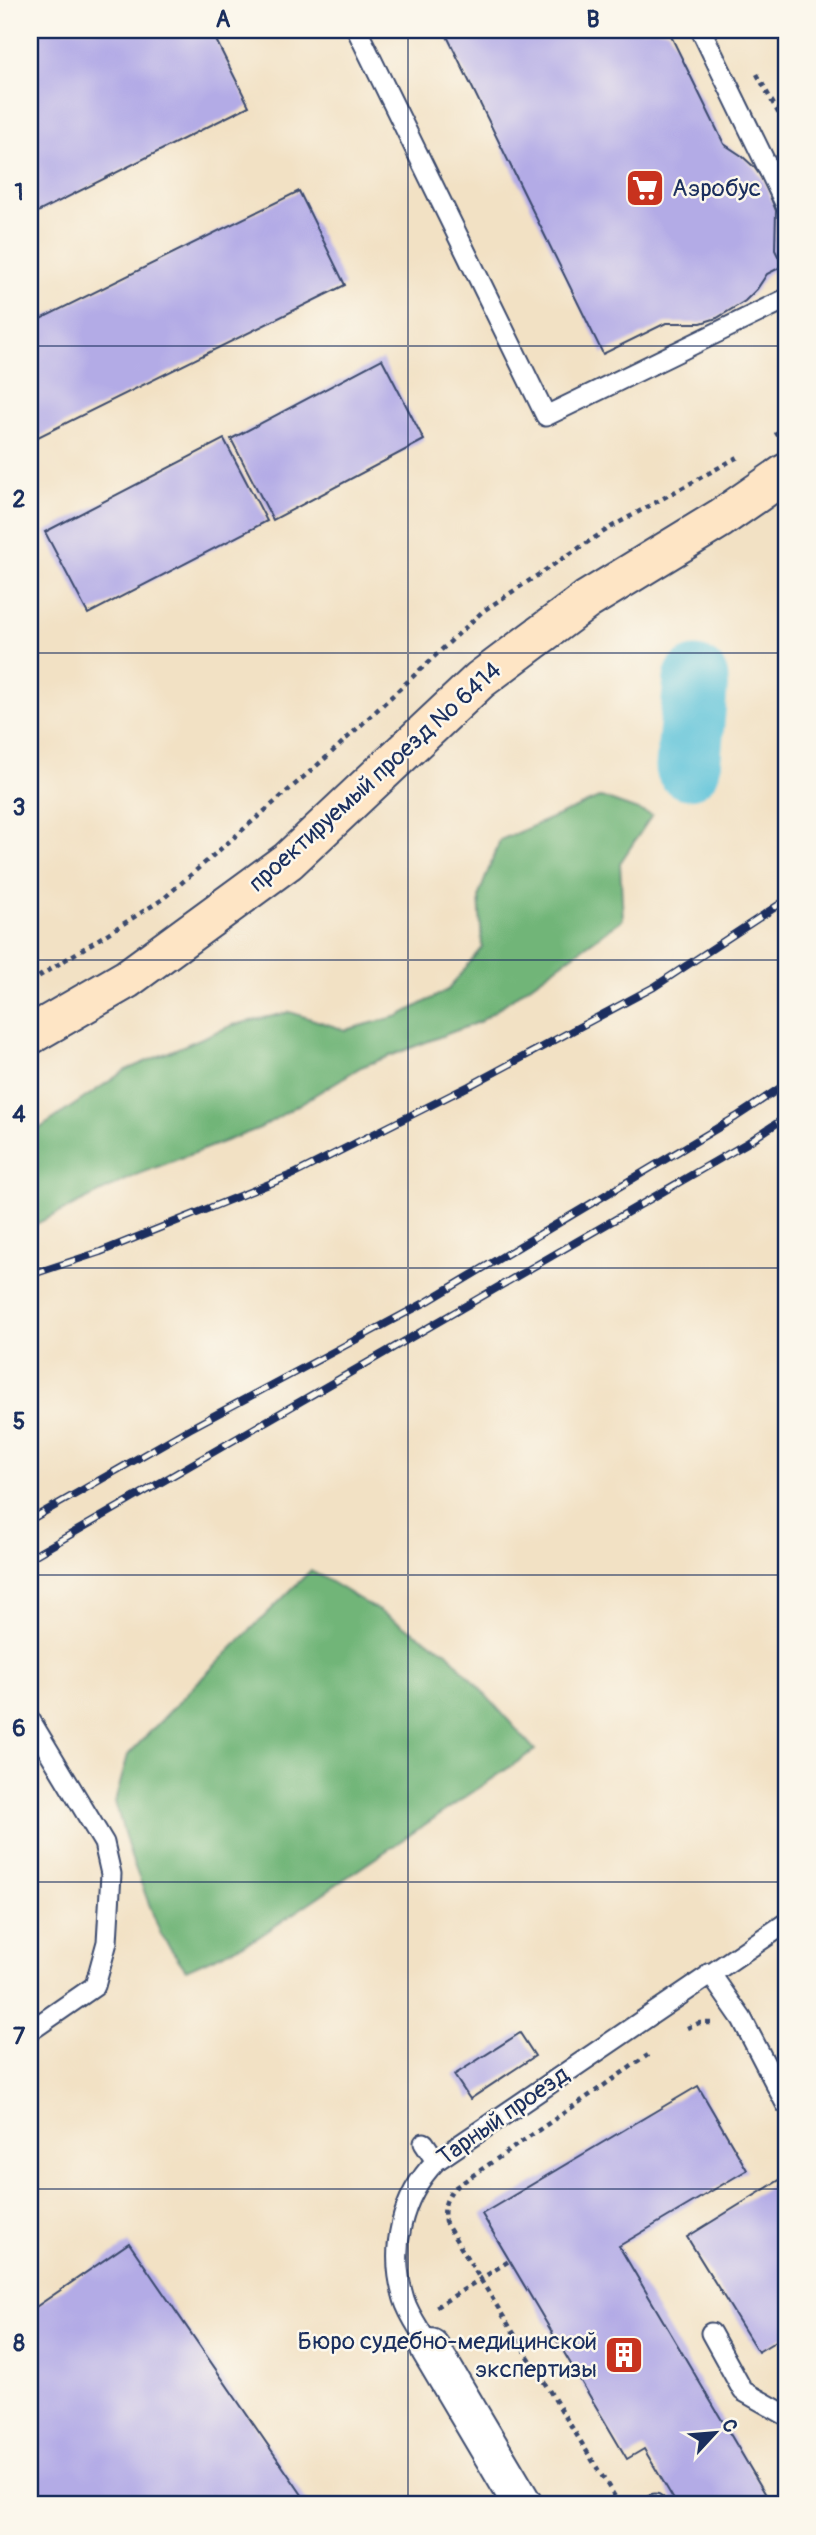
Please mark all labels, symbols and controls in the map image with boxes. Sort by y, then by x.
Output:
text: A [216,5,231,34]
text: B [586,5,600,34]
supermarket icon: Аэробус [624,167,666,209]
place label: Аэробус [672,174,761,203]
text: 1 [15,178,24,207]
text: 2 [13,485,26,514]
street label: проектируемый проезд № 6414 [243,656,507,898]
text: 3 [13,793,25,822]
text: 4 [12,1100,26,1129]
text: 5 [13,1407,25,1436]
text: 6 [12,1714,26,1743]
text: 7 [13,2022,26,2051]
street label: Тарный проезд [432,2060,575,2172]
place label: Бюро судебно-медицинской экспертизы [298,2327,597,2384]
text: 8 [13,2329,25,2358]
building icon: Бюро судебно-медицинской экспертизы [603,2334,645,2376]
north arrow [680,2398,750,2468]
text: С [716,2415,743,2437]

